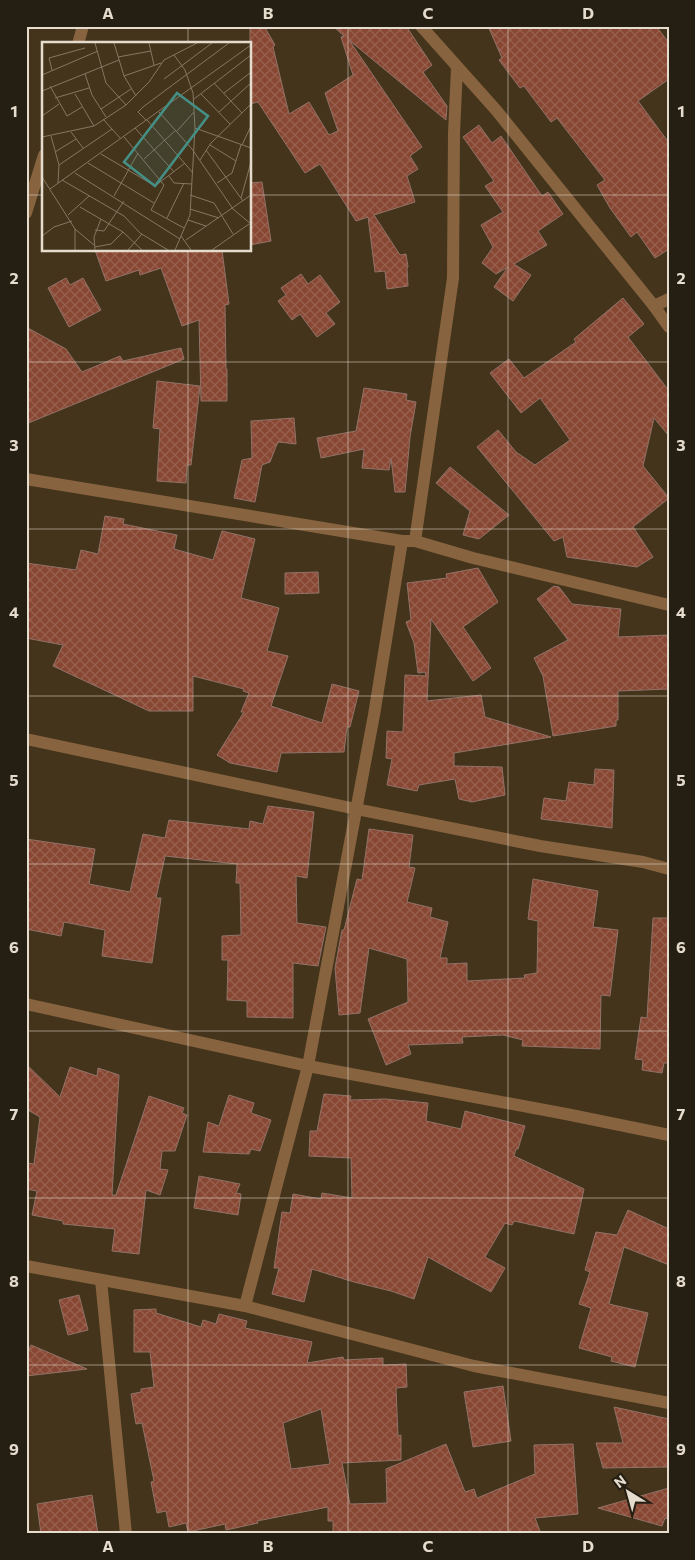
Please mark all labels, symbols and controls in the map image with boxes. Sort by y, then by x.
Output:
text: A [102,3,114,22]
text: B [263,3,274,22]
text: C [423,3,434,22]
text: D [582,3,594,22]
inset map [42,42,251,251]
text: 1 [10,101,18,120]
text: 1 [677,101,685,120]
text: 2 [9,268,19,287]
text: 2 [676,268,686,287]
text: 3 [9,435,19,454]
text: 3 [676,435,686,454]
text: 4 [9,602,19,621]
text: 4 [676,602,686,621]
text: 5 [9,770,19,789]
text: 5 [676,770,686,789]
text: 6 [9,937,19,956]
text: 6 [676,937,686,956]
text: 7 [10,1104,19,1123]
text: 7 [677,1104,686,1123]
text: 8 [9,1271,19,1290]
text: 8 [676,1271,686,1290]
text: 9 [9,1439,19,1458]
text: 9 [676,1439,686,1458]
north arrow [602,1468,652,1518]
text: N [611,1471,629,1491]
text: A [102,1536,114,1555]
text: B [263,1536,274,1555]
text: C [423,1536,434,1555]
text: D [582,1536,594,1555]

